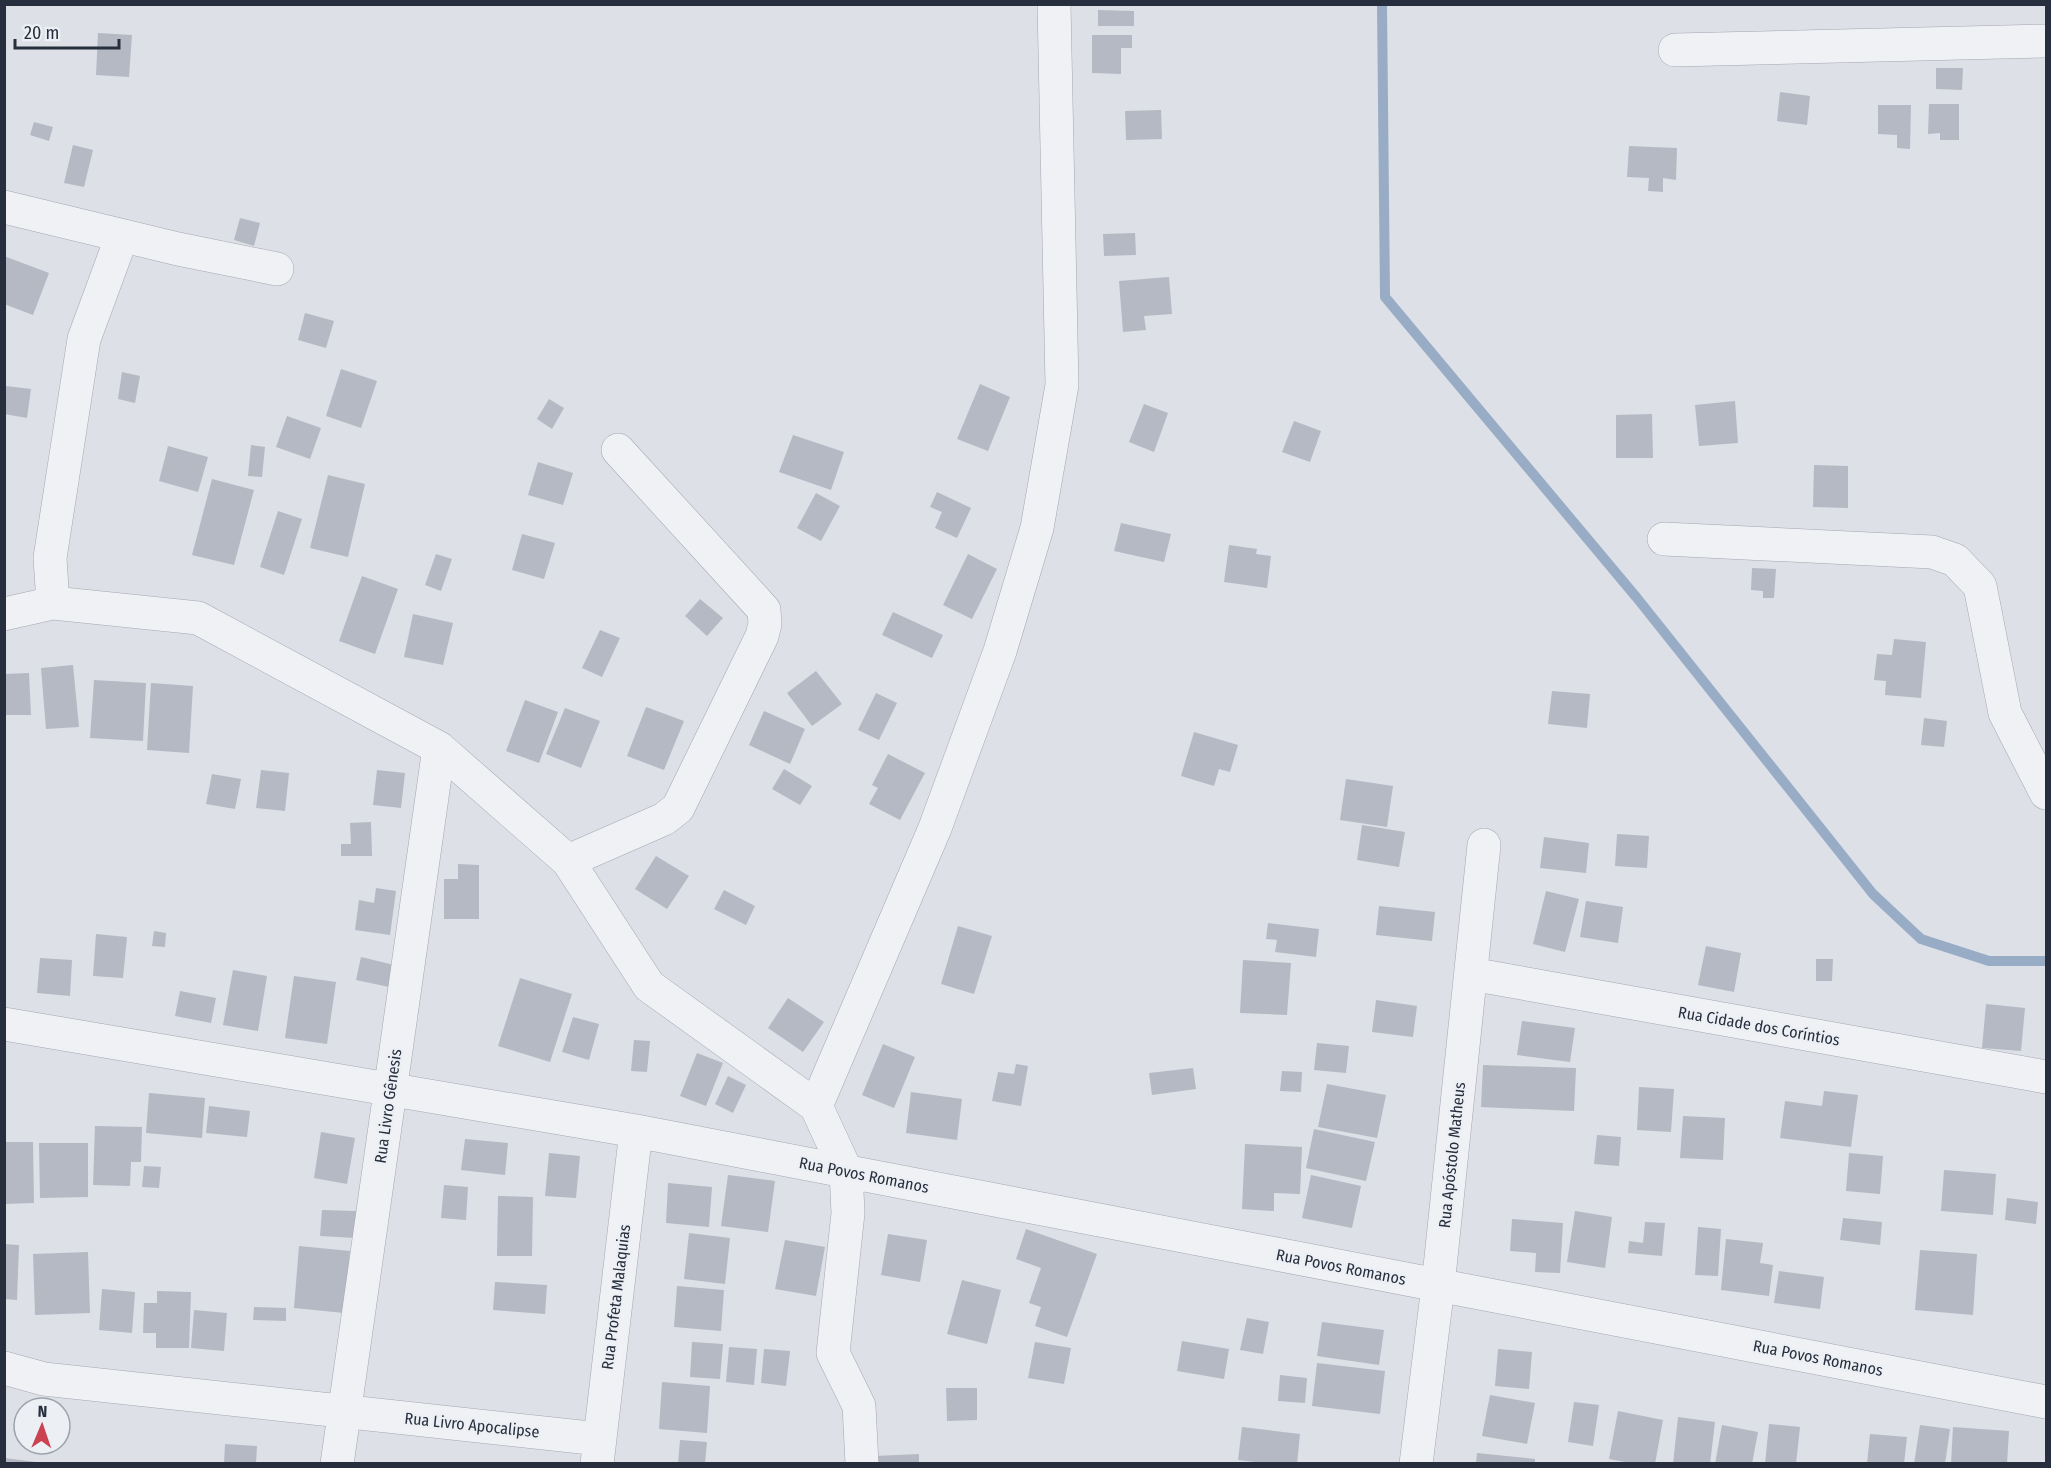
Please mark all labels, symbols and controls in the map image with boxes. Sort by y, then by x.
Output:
scale bar [15,12,118,50]
text: 20 m [24,22,59,44]
street label: Rua Cidade dos Coríntios [1677,1002,1842,1050]
street label: Rua Livro Gênesis [371,1047,405,1164]
street label: Rua Apóstolo Matheus [1435,1081,1469,1229]
street label: Rua Povos Romanos [798,1153,931,1197]
street label: Rua Profeta Malaquias [598,1223,634,1371]
street label: Rua Povos Romanos [1275,1245,1408,1289]
street label: Rua Povos Romanos [1752,1336,1885,1380]
north arrow [12,1396,72,1456]
text: N [37,1402,48,1421]
street label: Rua Livro Apocalipse [404,1408,540,1442]

